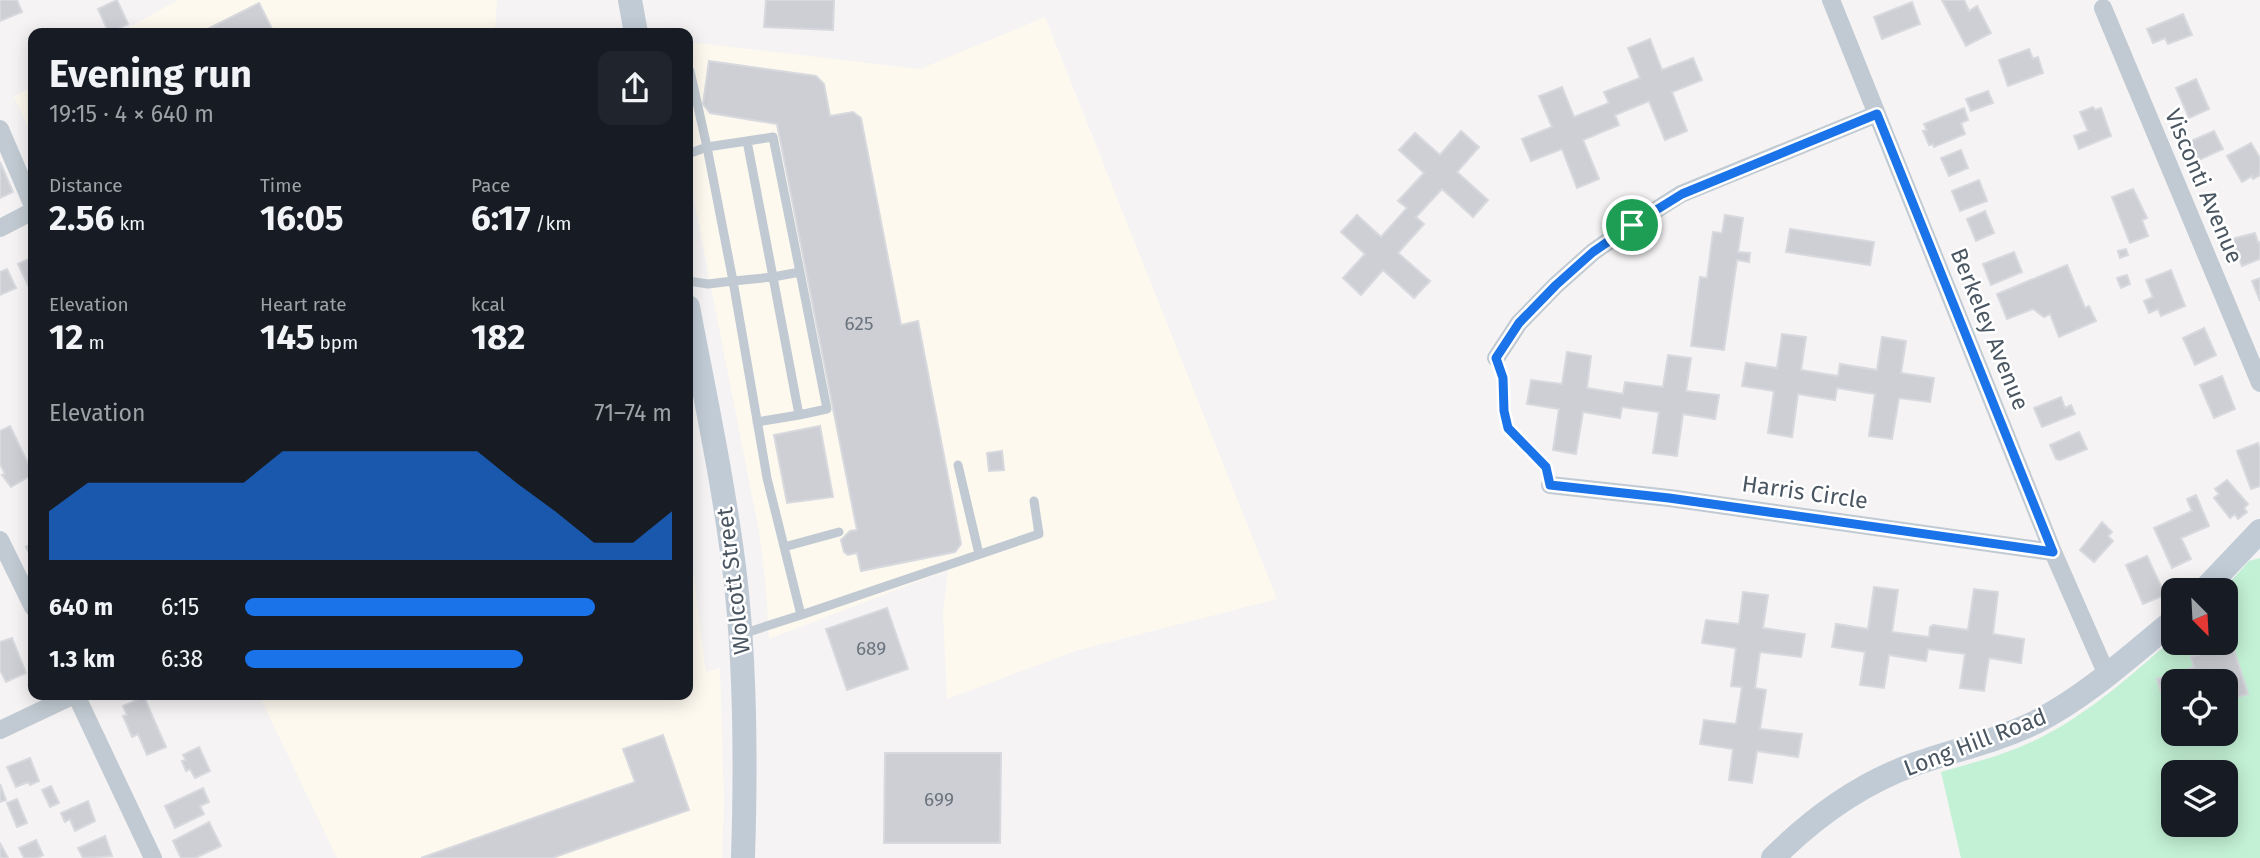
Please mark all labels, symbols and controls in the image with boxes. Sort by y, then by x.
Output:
text: Evening run [49,51,252,97]
button: share [598,51,672,125]
text: 19:15 · 4 × 640 m [49,100,214,128]
street label: Visconti Avenue [2159,105,2249,267]
text: Distance [49,174,123,197]
text: Time [260,174,302,197]
text: Pace [471,174,510,197]
pin [1602,195,1662,255]
text: 2.56 [49,197,114,239]
text: 16:05 [260,197,344,239]
text: 6:17 [471,197,531,239]
icon: arrive [1613,206,1651,244]
text: km [114,212,145,235]
text: /km [531,212,572,235]
street label: Berkeley Avenue [1945,244,2035,414]
text: Elevation [49,293,129,316]
text: Heart rate [260,293,347,316]
text: kcal [471,293,505,316]
house number: 625 [845,312,873,335]
text: 12 [49,316,83,358]
text: 145 [260,316,314,358]
text: 182 [471,316,525,358]
text: m [83,331,105,354]
text: bpm [314,331,358,354]
text: Elevation [49,399,145,427]
text: 71–74 m [594,399,672,427]
street label: Harris Circle [1740,469,1870,515]
street label: Wolcott Street [710,505,756,656]
north arrow [2161,578,2238,654]
map controls [2161,578,2238,837]
text: 640 m [49,593,113,621]
text: 6:15 [161,593,199,621]
house number: 689 [856,637,886,660]
text: 1.3 km [49,645,115,673]
text: 6:38 [161,645,203,673]
button: locate [2161,669,2238,746]
street label: Long Hill Road [1900,702,2050,782]
button: layers [2161,760,2238,837]
house number: 699 [924,788,954,811]

